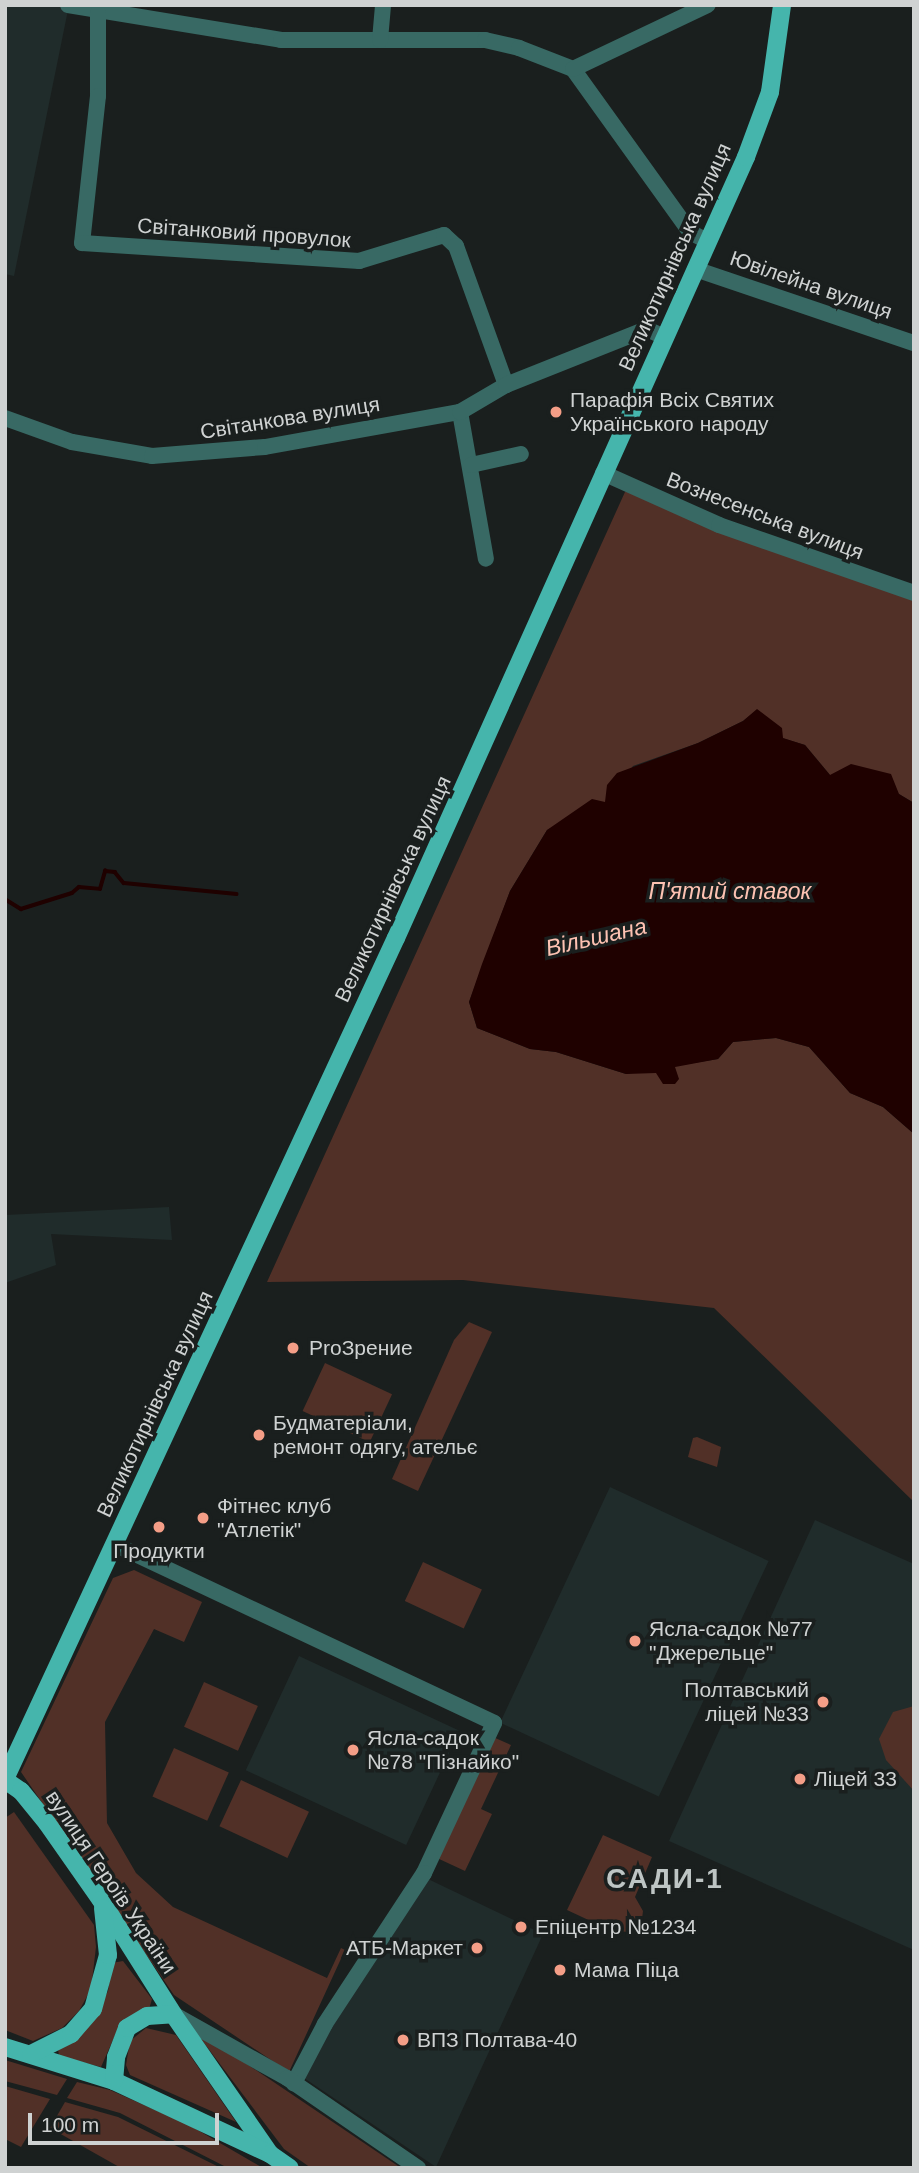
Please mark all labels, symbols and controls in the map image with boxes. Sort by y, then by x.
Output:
street label: Великотирнівська вулиця [613,139,737,375]
street label: Світанковий провулок [136,213,352,253]
street label: Ювілейна вулиця [727,245,895,325]
place label: Парафія Всіх Святих Українського народу [570,387,774,437]
street label: Світанкова вулиця [198,391,382,445]
marker: Парафія Всіх Святих Українського народу [548,404,564,420]
street label: Вознесенська вулиця [663,467,867,565]
street label: Великотирнівська вулиця [329,772,457,1006]
water label: П'ятий ставок [649,877,811,905]
water label: Вільшана [543,912,649,962]
street label: Великотирнівська вулиця [91,1287,219,1521]
place label: ProЗрение [309,1335,413,1361]
marker: ProЗрение [283,1338,303,1358]
place label: Будматеріали, ремонт одягу, ательє [273,1410,478,1460]
marker: Будматеріали, ремонт одягу, ательє [251,1427,267,1443]
place label: Фітнес клуб "Атлетік" [217,1493,331,1543]
marker: Фітнес клуб "Атлетік" [195,1510,211,1526]
marker: Продукти [151,1519,167,1535]
place label: Продукти [113,1538,205,1564]
place label: Ясла-садок №77 "Джерельце" [649,1616,813,1666]
marker: Ясла-садок №77 "Джерельце" [627,1633,643,1649]
place label: Полтавський ліцей №33 [684,1677,809,1727]
marker: Полтавський ліцей №33 [815,1694,831,1710]
place label: Ясла-садок №78 "Пізнайко" [367,1725,519,1775]
marker: Ясла-садок №78 "Пізнайко" [345,1742,361,1758]
place label: Ліцей 33 [814,1766,897,1792]
marker: Ліцей 33 [792,1771,808,1787]
street label: вулиця Героїв України [40,1785,182,1979]
district label: САДИ-1 [607,1862,723,1896]
place label: Епіцентр №1234 [535,1914,696,1940]
marker: Епіцентр №1234 [513,1919,529,1935]
place label: АТБ-Маркет [346,1935,463,1961]
marker: АТБ-Маркет [469,1940,485,1956]
place label: Мама Піца [574,1957,679,1983]
marker: Мама Піца [552,1962,568,1978]
place label: ВПЗ Полтава-40 [417,2027,577,2053]
marker: ВПЗ Полтава-40 [395,2032,411,2048]
scale bar [32,2100,222,2144]
text: 100 m [41,2113,99,2136]

